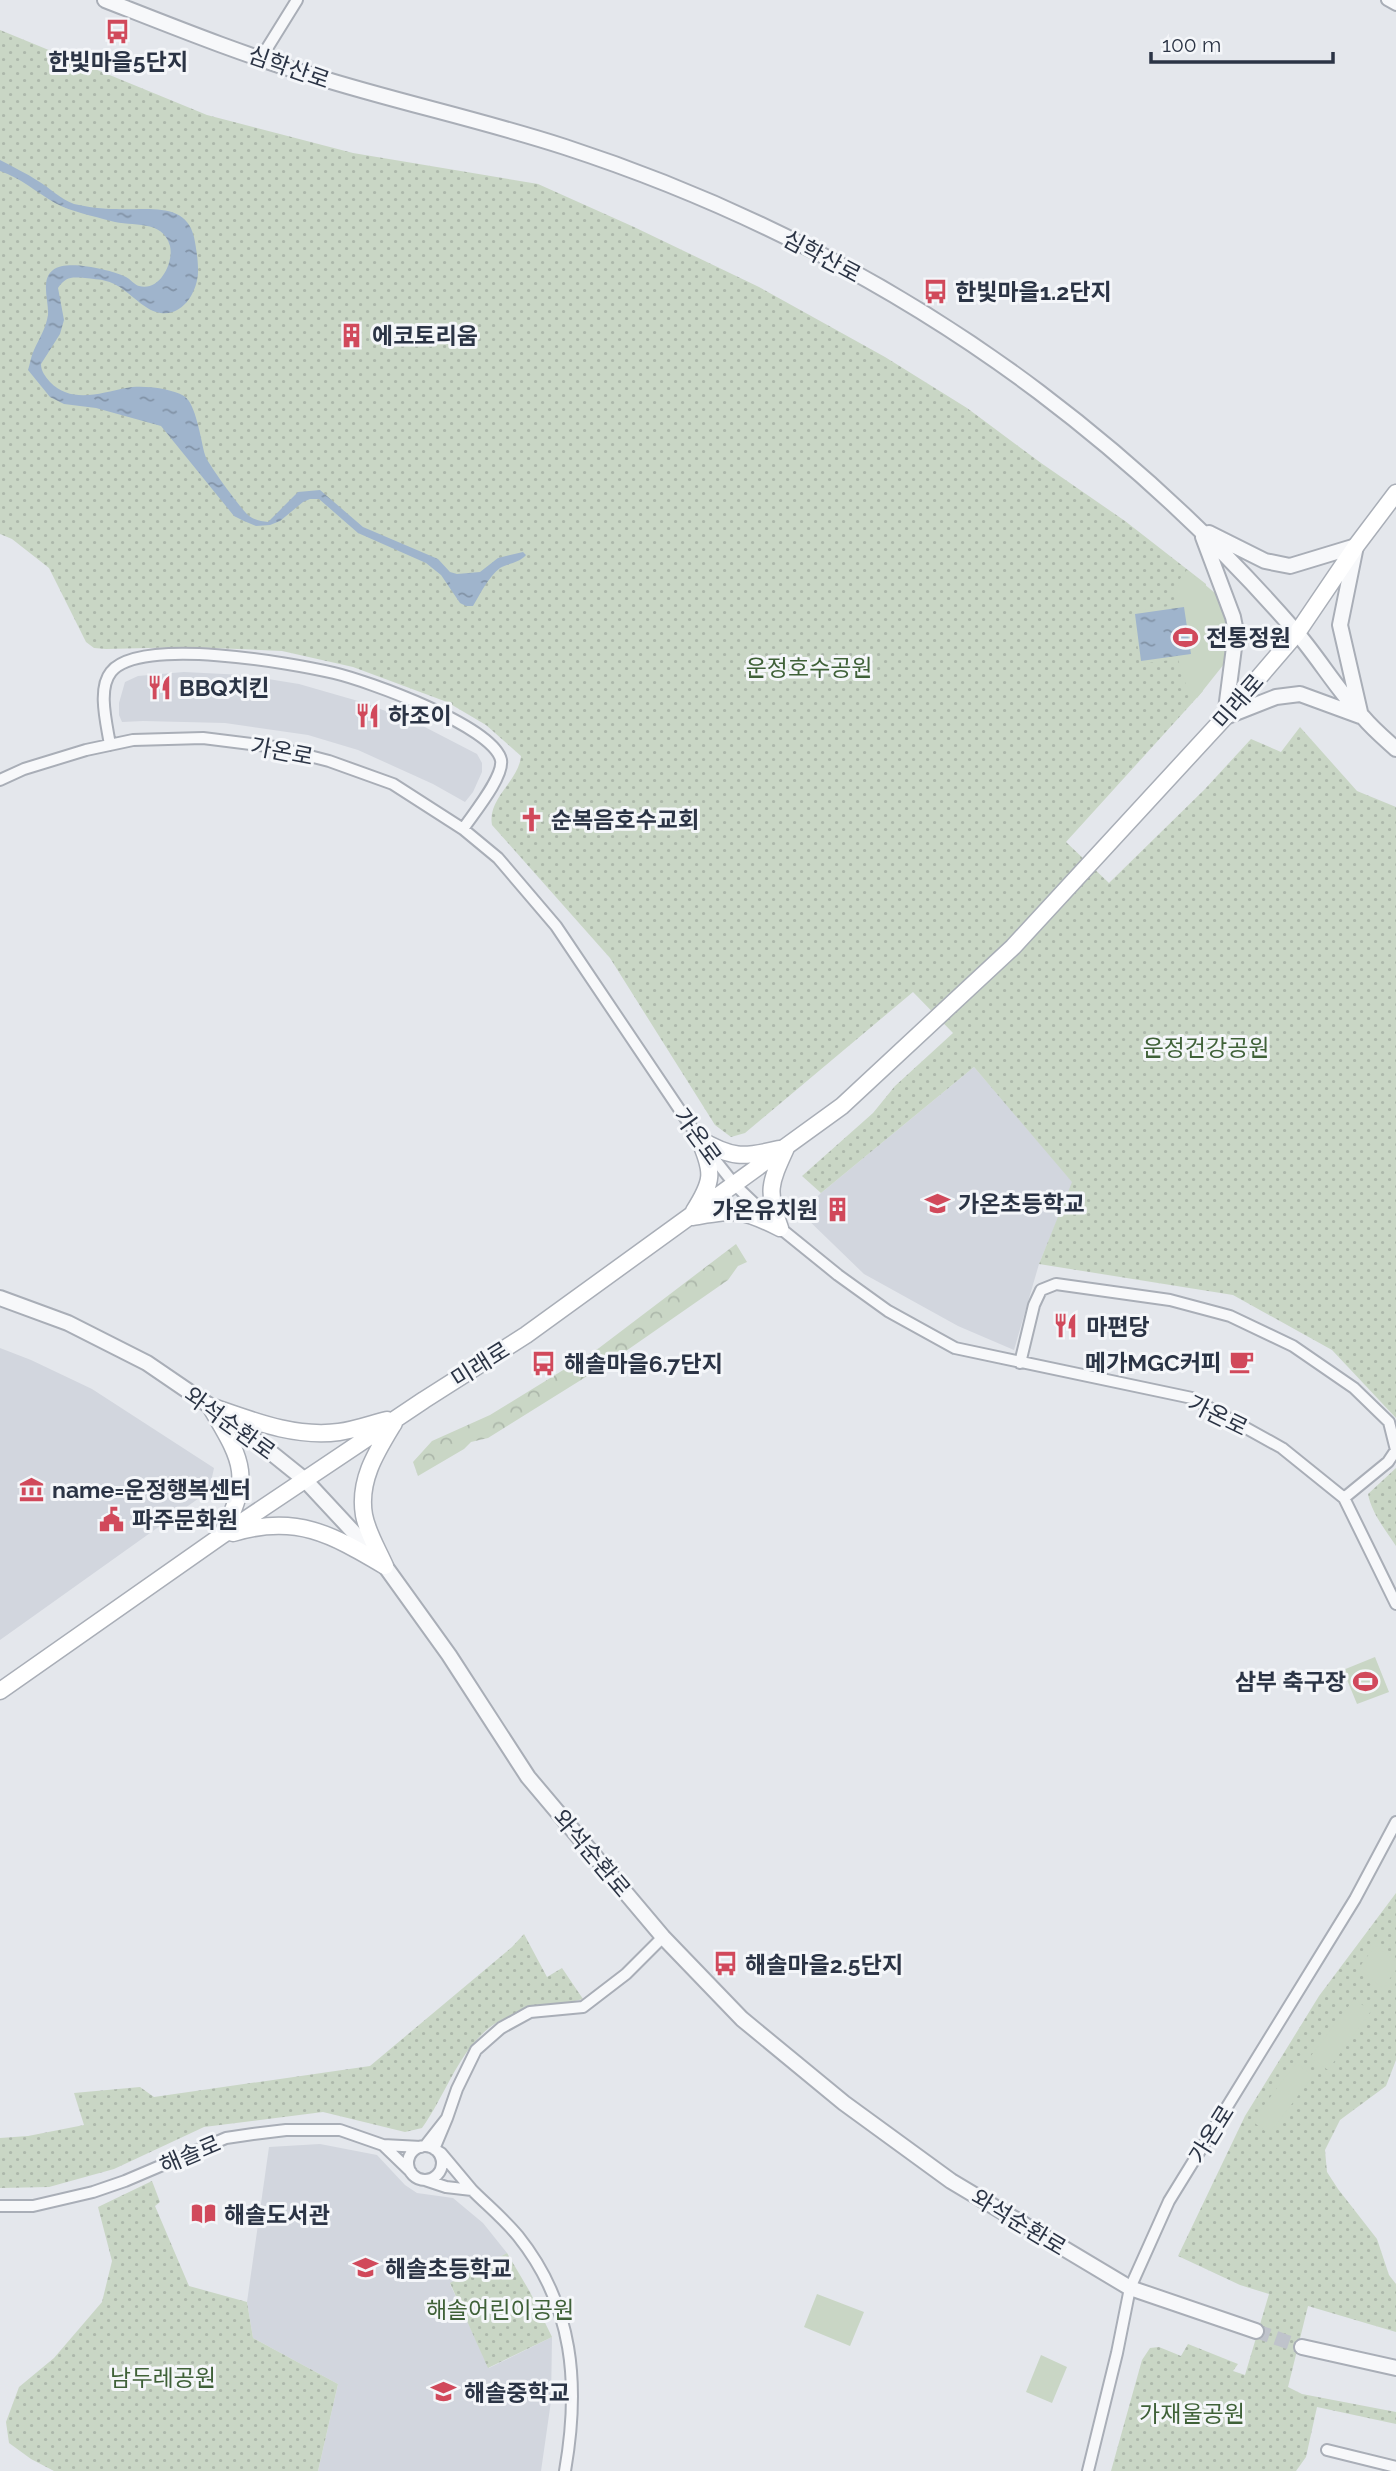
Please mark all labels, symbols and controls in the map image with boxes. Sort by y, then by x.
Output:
bus stop icon: 한빛마을5단지 [104,17,132,45]
scale bar [1151,21,1333,65]
text: 100 m [1162,32,1221,57]
street label: 심학산로 [245,40,333,94]
place label: 한빛마을5단지 [48,48,188,75]
street label: 심학산로 [778,224,866,288]
bus stop icon: 한빛마을1.2단지 [921,277,949,305]
place label: 한빛마을1.2단지 [955,278,1111,305]
building icon: 에코토리움 [338,321,366,349]
place label: 에코토리움 [372,322,478,349]
sports icon: 전통정원 [1172,623,1200,651]
place label: 전통정원 [1206,624,1291,651]
park label: 운정호수공원 [746,654,872,681]
street label: 미래로 [1207,668,1269,734]
restaurant icon: BBQ치킨 [145,673,173,701]
place label: BBQ치킨 [179,674,270,701]
restaurant icon: 하조이 [354,701,382,729]
place label: 하조이 [388,702,451,729]
street label: 가온로 [248,732,316,770]
church icon: 순복음호수교회 [517,805,545,833]
place label: 순복음호수교회 [551,806,699,833]
park label: 운정건강공원 [1143,1034,1269,1061]
street label: 가온로 [668,1102,728,1170]
school or university icon: 가온초등학교 [924,1189,952,1217]
place label: 가온초등학교 [958,1190,1085,1217]
building icon: 가온유치원 [824,1195,852,1223]
place label: 가온유치원 [712,1196,818,1223]
restaurant icon: 마편당 [1052,1312,1080,1340]
place label: 마편당 [1086,1313,1149,1340]
street label: 미래로 [446,1336,514,1392]
cafe icon: 메가MGC커피 [1228,1348,1256,1376]
bus stop icon: 해솔마을6.7단지 [530,1349,558,1377]
place label: 메가MGC커피 [1085,1349,1222,1376]
place label: 해솔마을6.7단지 [564,1350,723,1377]
street label: 와석순환로 [179,1381,281,1465]
street label: 가온로 [1184,1389,1252,1441]
museum icon: name=운정행복센터 [18,1475,46,1503]
place label: name=운정행복센터 [52,1476,251,1503]
public building icon: 파주문화원 [98,1505,126,1533]
place label: 파주문화원 [132,1506,238,1533]
sports icon: 삼부 축구장 [1352,1667,1380,1695]
place label: 삼부 축구장 [1235,1668,1346,1695]
street label: 와석순환로 [548,1804,636,1902]
bus stop icon: 해솔마을2.5단지 [711,1950,739,1978]
place label: 해솔마을2.5단지 [745,1951,903,1978]
street label: 가온로 [1183,2100,1239,2168]
street label: 해솔로 [156,2129,224,2179]
street label: 와석순환로 [967,2183,1071,2261]
library icon: 해솔도서관 [190,2200,218,2228]
place label: 해솔도서관 [224,2201,330,2228]
school or university icon: 해솔초등학교 [351,2254,379,2282]
place label: 해솔초등학교 [385,2255,512,2282]
park label: 해솔어린이공원 [426,2296,574,2323]
park label: 남두레공원 [110,2364,216,2391]
school or university icon: 해솔중학교 [430,2378,458,2406]
place label: 해솔중학교 [464,2379,570,2406]
park label: 가재울공원 [1139,2400,1245,2427]

